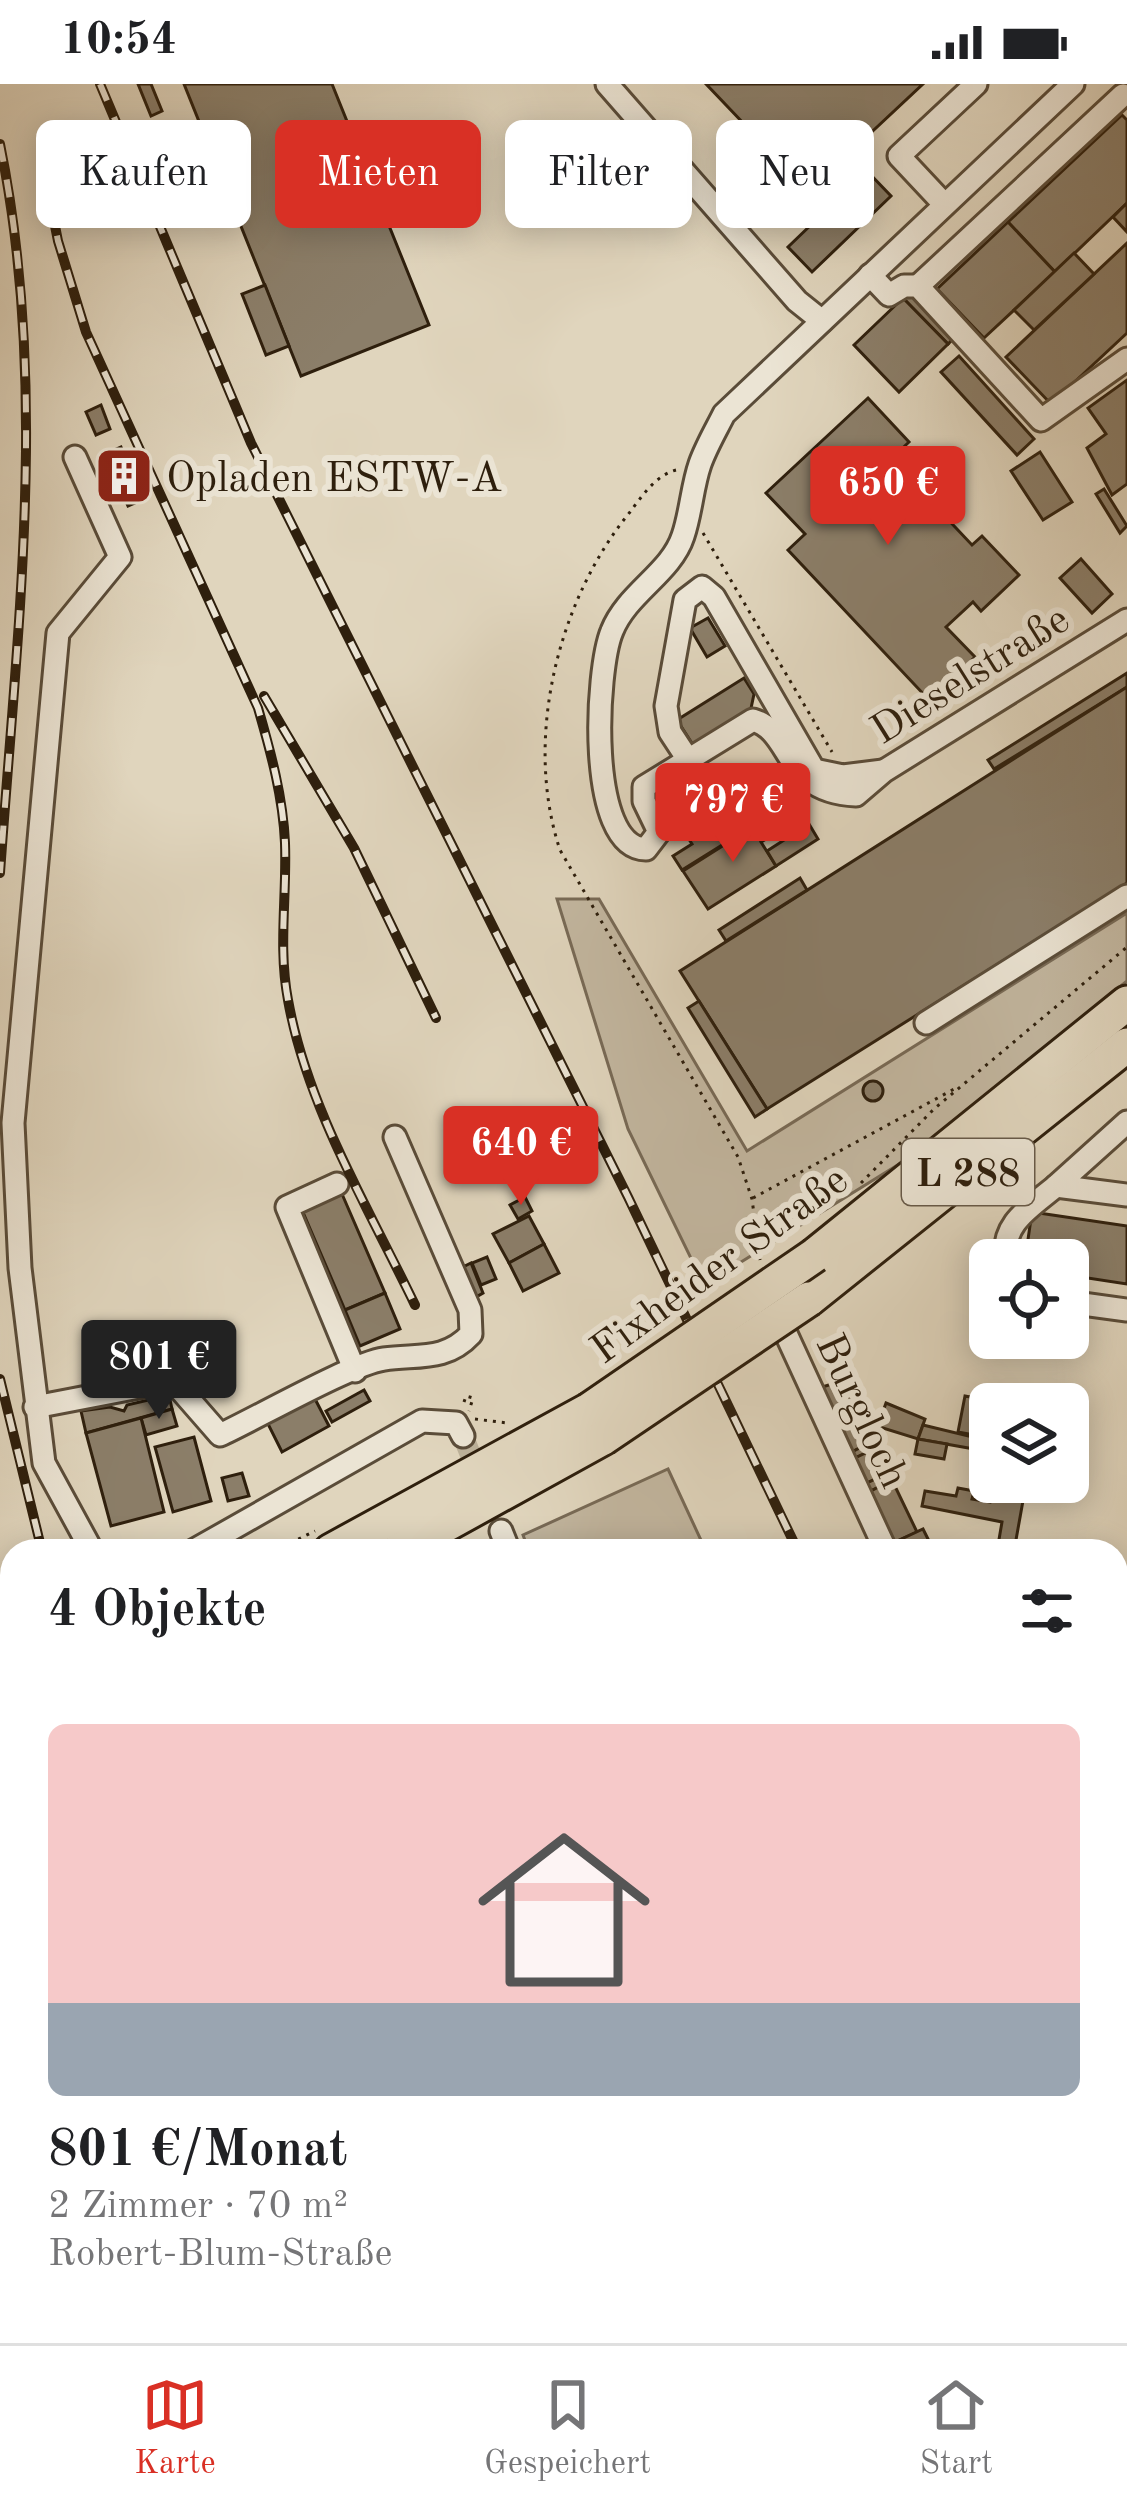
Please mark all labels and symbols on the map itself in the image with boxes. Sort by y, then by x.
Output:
building icon: Opladen ESTW-A [93,445,155,507]
pin: 650 € [804,446,972,548]
place label: Opladen ESTW-A [166,459,502,501]
street label: Dieselstraße [865,599,1077,754]
pin: 797 € [649,763,817,865]
pin: 640 € [437,1106,605,1208]
road number: L 288 [902,1139,1034,1205]
street label: Fixheider Straße [584,1159,856,1373]
pin: 801 € [75,1320,243,1422]
street label: Burgloch [807,1328,914,1495]

